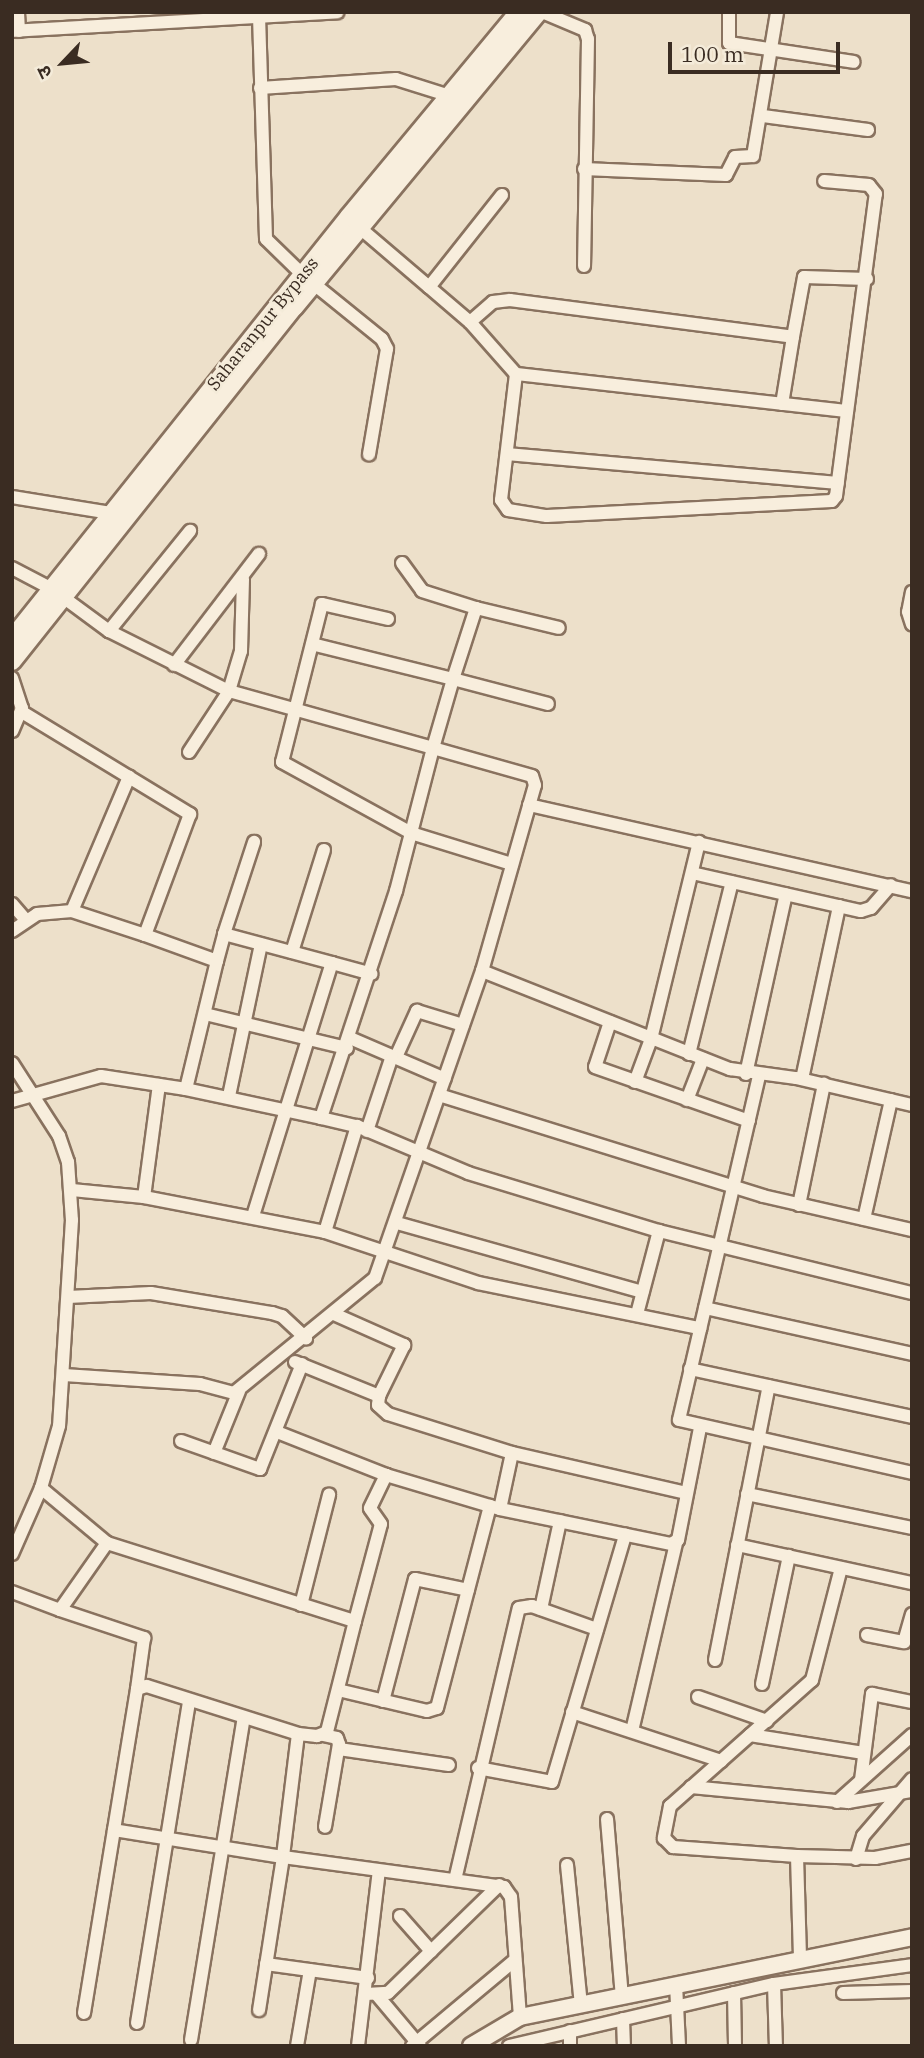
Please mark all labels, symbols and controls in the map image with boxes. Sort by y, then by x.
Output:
north arrow [28,28,98,98]
scale bar [672,28,844,72]
text: 100 m [681,40,744,68]
text: उ [31,62,57,82]
street label: Saharanpur Bypass [203,253,323,395]

